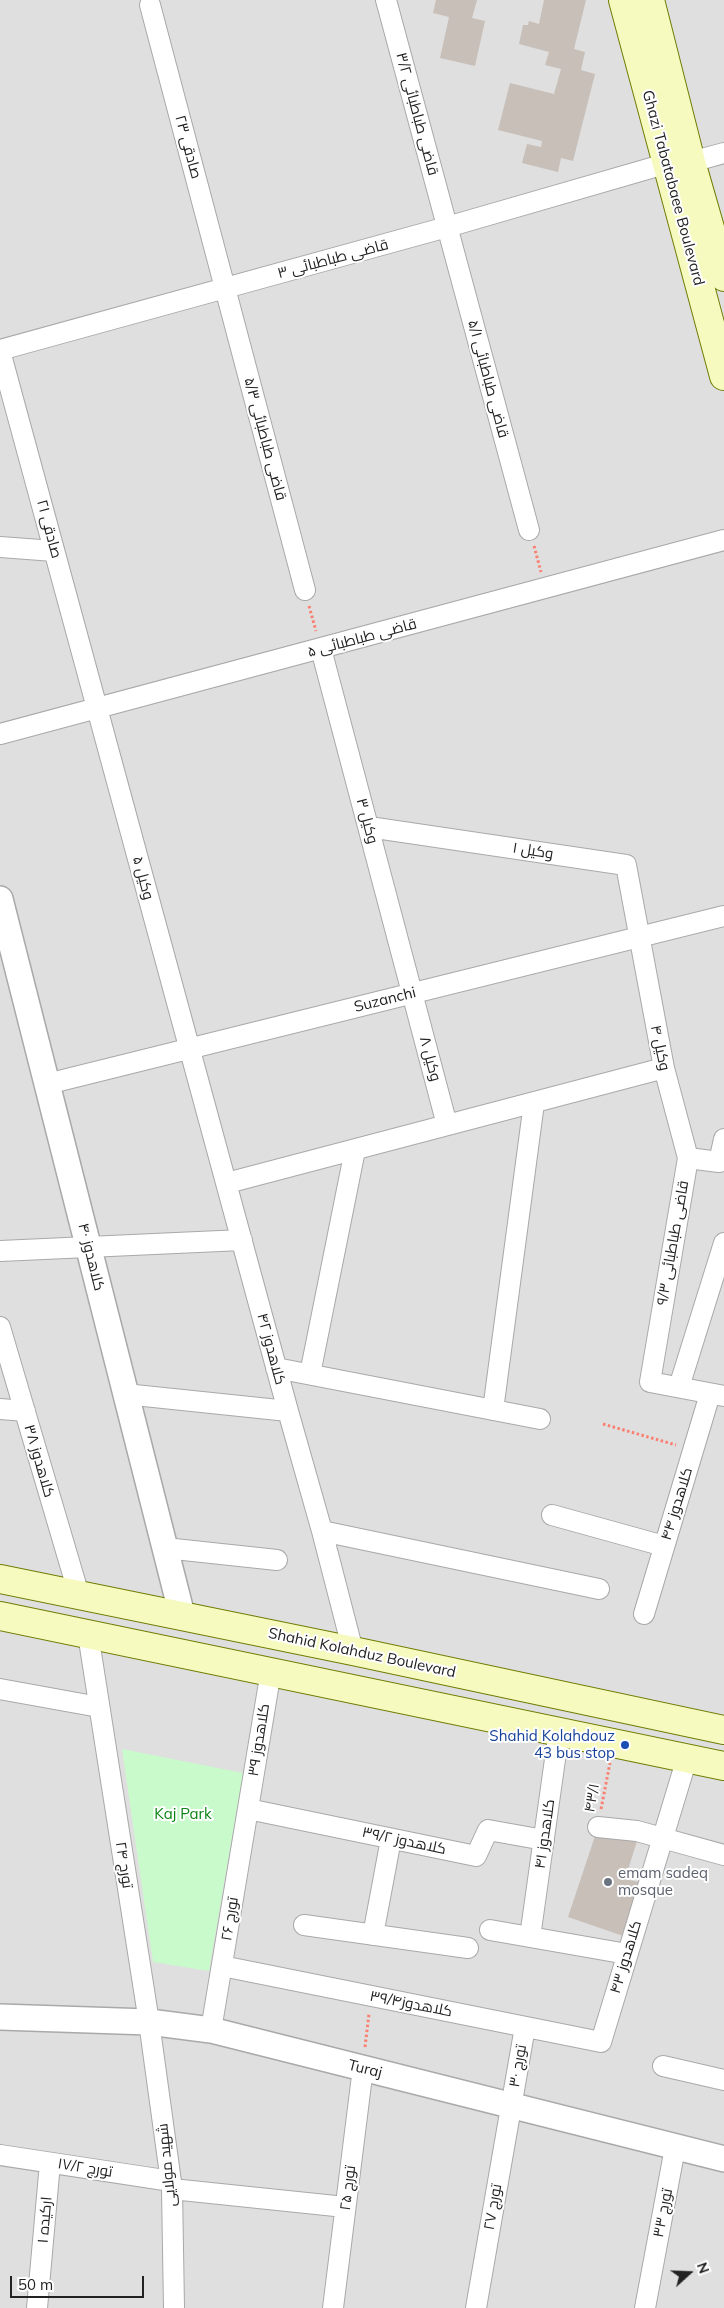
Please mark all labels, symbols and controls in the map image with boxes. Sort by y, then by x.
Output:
street label: قاضی طباطبائی ۳/۲ [392,51,442,177]
street label: Ghazi Tabatabaee Boulevard [638,88,708,288]
street label: صادقی ۲۳ [171,113,205,181]
street label: قاضی طباطبائی ۳ [275,236,391,282]
street label: قاضی طباطبائی ۵/۱ [464,318,512,440]
street label: قاضی طباطبائی ۵/۳ [240,375,290,503]
street label: صادقی ۲۱ [33,498,65,560]
street label: قاضی طباطبائی ۵ [305,615,419,661]
street label: وکيل ۳ [352,796,382,846]
street label: وکيل ۱ [511,839,555,863]
street label: وکيل ۵ [129,854,157,902]
street label: Suzanchi [352,984,418,1016]
street label: وکيل ۴ [646,1023,674,1073]
street label: وکيل ۸ [415,1035,445,1083]
street label: قاضی طباطبائی ۹/۳ [653,1179,693,1307]
street label: کلاهدوز ۴۰ [74,1221,108,1293]
street label: کلاهدوز ۴۲ [253,1311,289,1387]
street label: کلاهدوز ۳۸ [20,1423,58,1499]
street label: کلاهدوز ۴۴ [657,1465,697,1543]
street label: Shahid Kolahduz Boulevard [267,1624,457,1682]
street label: کلاهدوز ۳۹ [244,1702,274,1778]
place label: Shahid Kolahdouz 43 bus stop [489,1727,615,1762]
marker: Shahid Kolahdouz 43 bus stop [619,1739,631,1751]
street label: ۴۳/۱ [581,1782,603,1814]
street label: کلاهدوز ۴۱ [531,1798,559,1870]
park label: Kaj Park [154,1805,212,1823]
street label: کلاهدوز ۳۹/۲ [360,1823,448,1859]
street label: تورج ۲۴ [111,1840,137,1890]
place label: emam sadeq mosque [618,1864,708,1899]
marker: emam sadeq mosque [602,1876,614,1888]
street label: تورج ۲۶ [218,1896,242,1942]
street label: کلاهدوز ۴۳ [606,1918,646,1996]
street label: کلاهدوز۳۹/۴ [368,1987,454,2021]
street label: تورج ۳۰ [505,2043,531,2089]
street label: Turaj [346,2056,384,2082]
street label: شهید مولایی [154,2122,180,2208]
street label: تورج ۱۷/۲ [56,2155,114,2181]
street label: تورج ۲۵ [336,2164,360,2212]
street label: تورج ۲۷ [480,2183,506,2231]
street label: تورج ۳۳ [649,2187,677,2239]
street label: ارکیده ۱ [34,2196,56,2244]
north arrow [664,2248,714,2298]
text: N [693,2260,713,2276]
scale bar [12,2266,146,2298]
text: 50 m [18,2275,53,2294]

